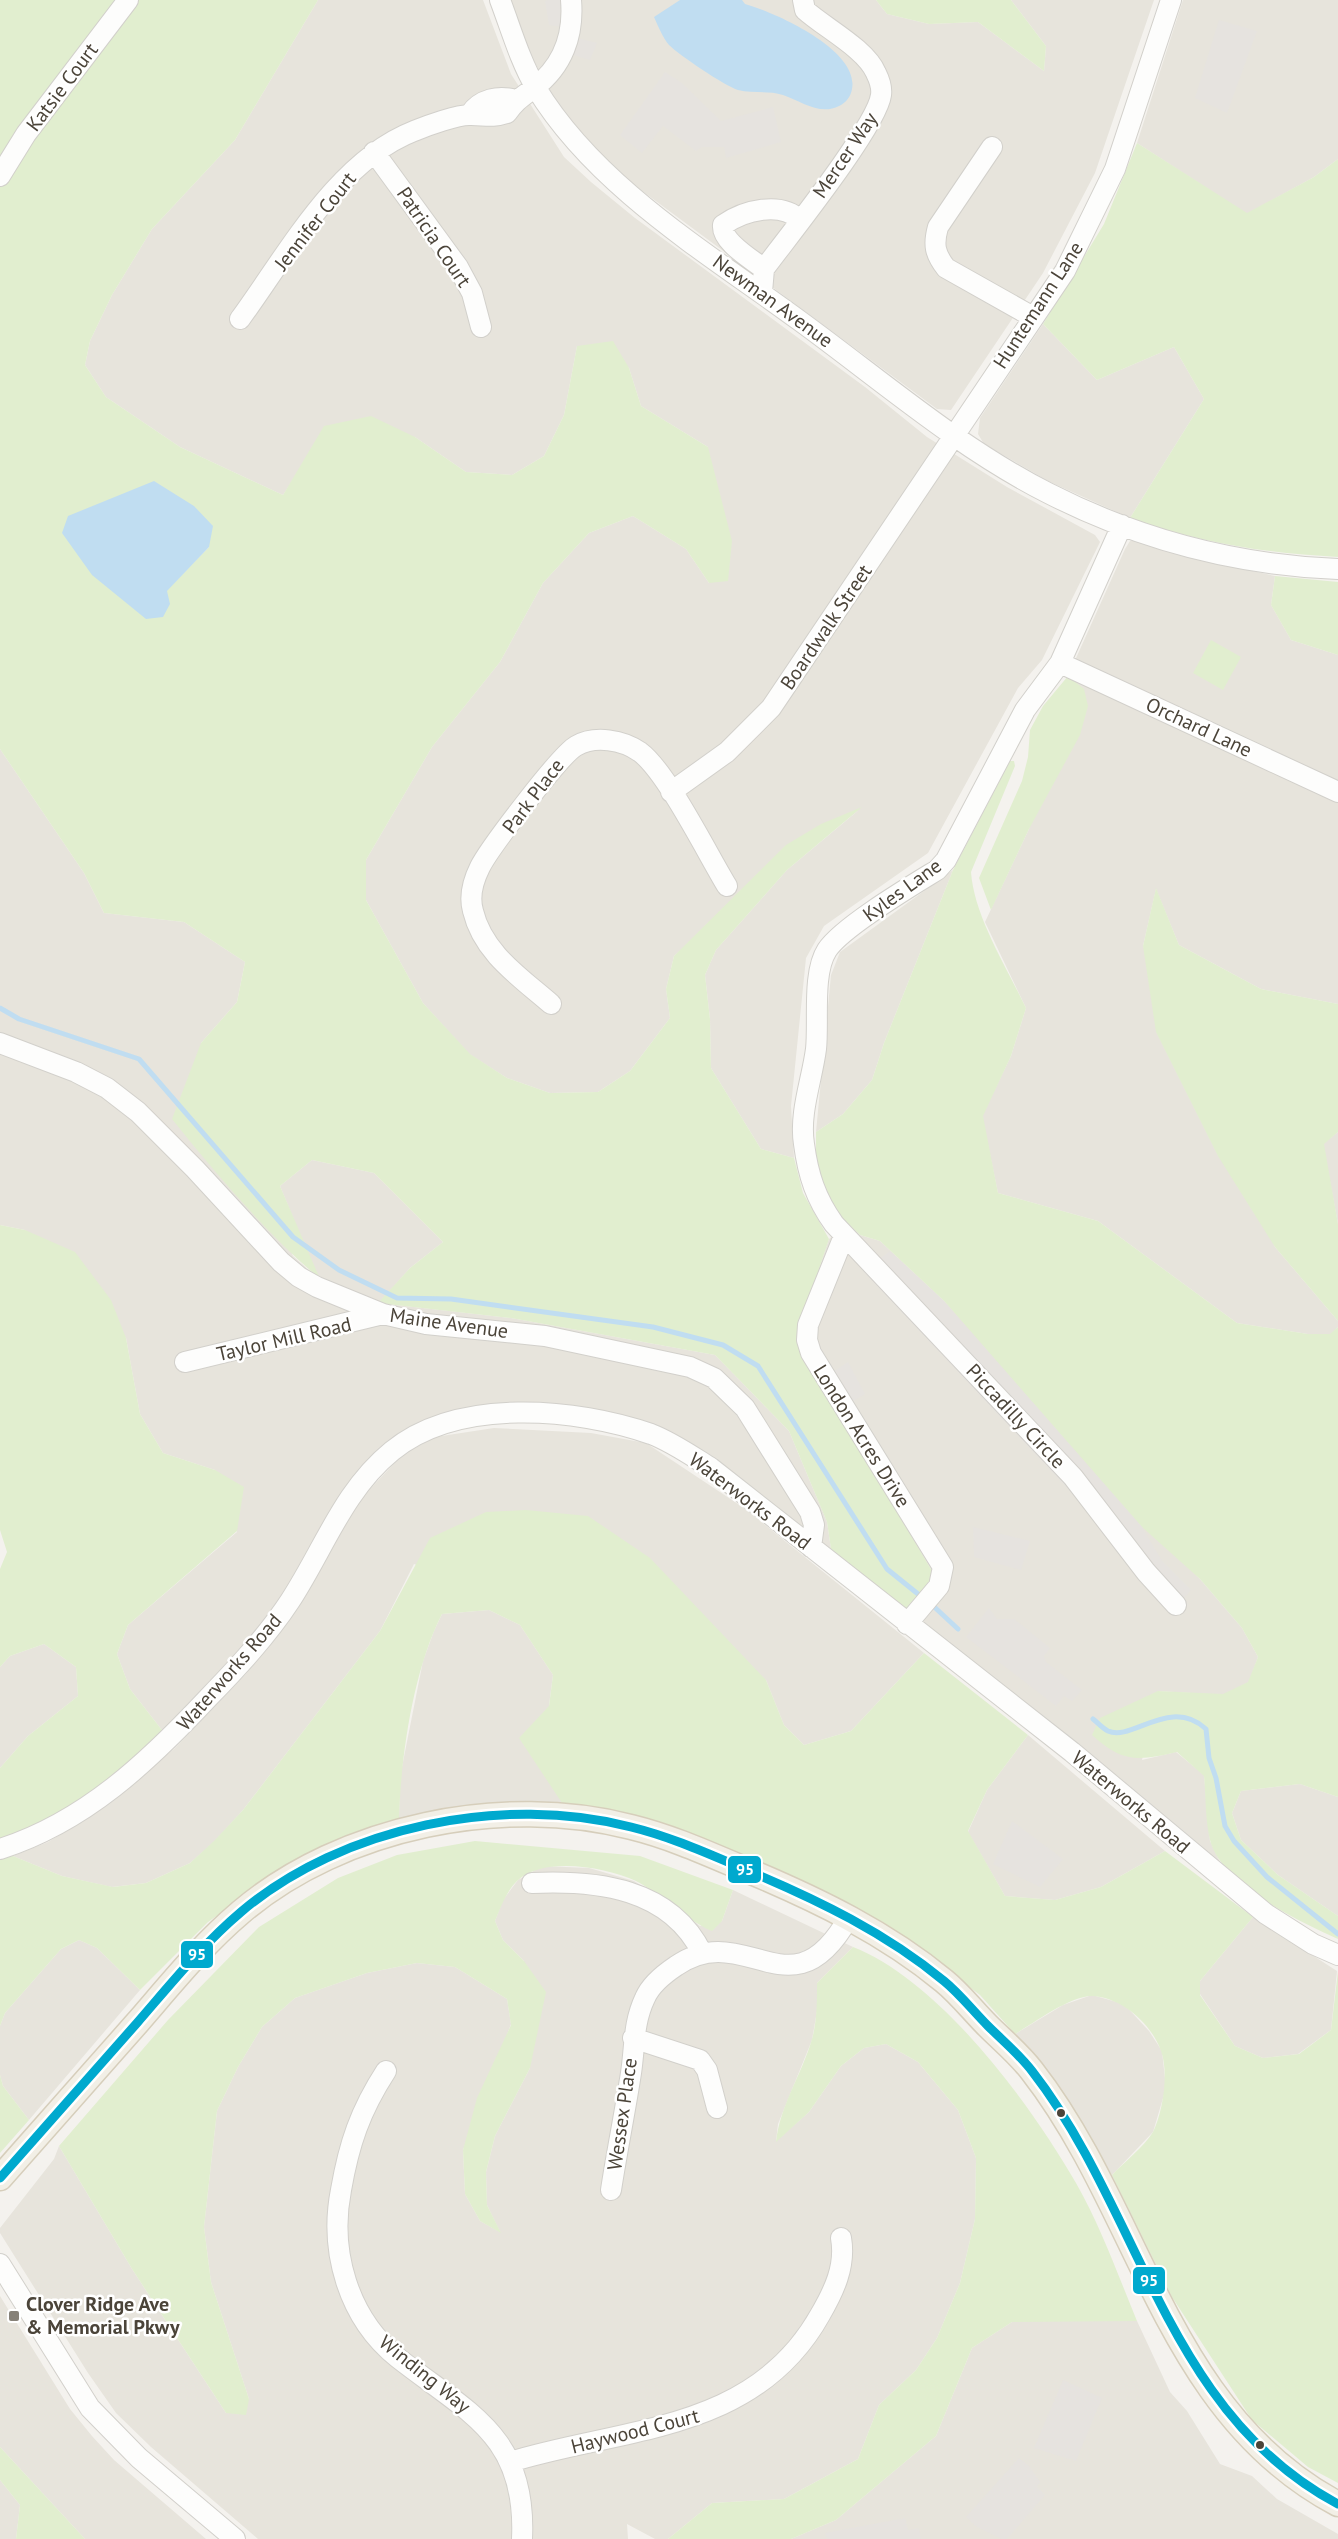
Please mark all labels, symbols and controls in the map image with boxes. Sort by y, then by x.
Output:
street label: Katsie Court [20,37,104,136]
street label: Mercer Way [807,106,884,203]
street label: Jennifer Court [268,166,362,276]
street label: Patricia Court [391,182,477,292]
street label: Huntemann Lane [987,237,1089,373]
street label: Newman Avenue [708,249,838,353]
street label: Boardwalk Street [774,559,878,695]
street label: Orchard Lane [1142,691,1256,763]
street label: Park Place [496,753,570,839]
street label: Kyles Lane [857,853,947,927]
street label: Maine Avenue [388,1302,510,1344]
street label: Taylor Mill Road [214,1311,354,1367]
street label: Piccadilly Circle [961,1358,1071,1474]
street label: London Acres Drive [808,1360,916,1512]
street label: Waterworks Road [684,1446,816,1556]
street label: Waterworks Road [171,1608,287,1736]
street label: Waterworks Road [1066,1745,1196,1859]
line badge: 95 [727,1855,762,1884]
text: 95 [736,1859,754,1879]
line badge: 95 [180,1940,214,1969]
text: 95 [188,1944,206,1964]
street label: Wessex Place [601,2056,643,2172]
unlabelled marker [1055,2107,1067,2119]
line badge: 95 [1132,2266,1166,2295]
text: 95 [1140,2270,1158,2290]
place label: Clover Ridge Ave & Memorial Pkwy [26,2291,180,2340]
marker: Clover Ridge Ave & Memorial Pkwy [7,2309,21,2323]
street label: Winding Way [374,2329,477,2419]
street label: Haywood Court [568,2402,702,2459]
unlabelled marker [1254,2439,1266,2451]

